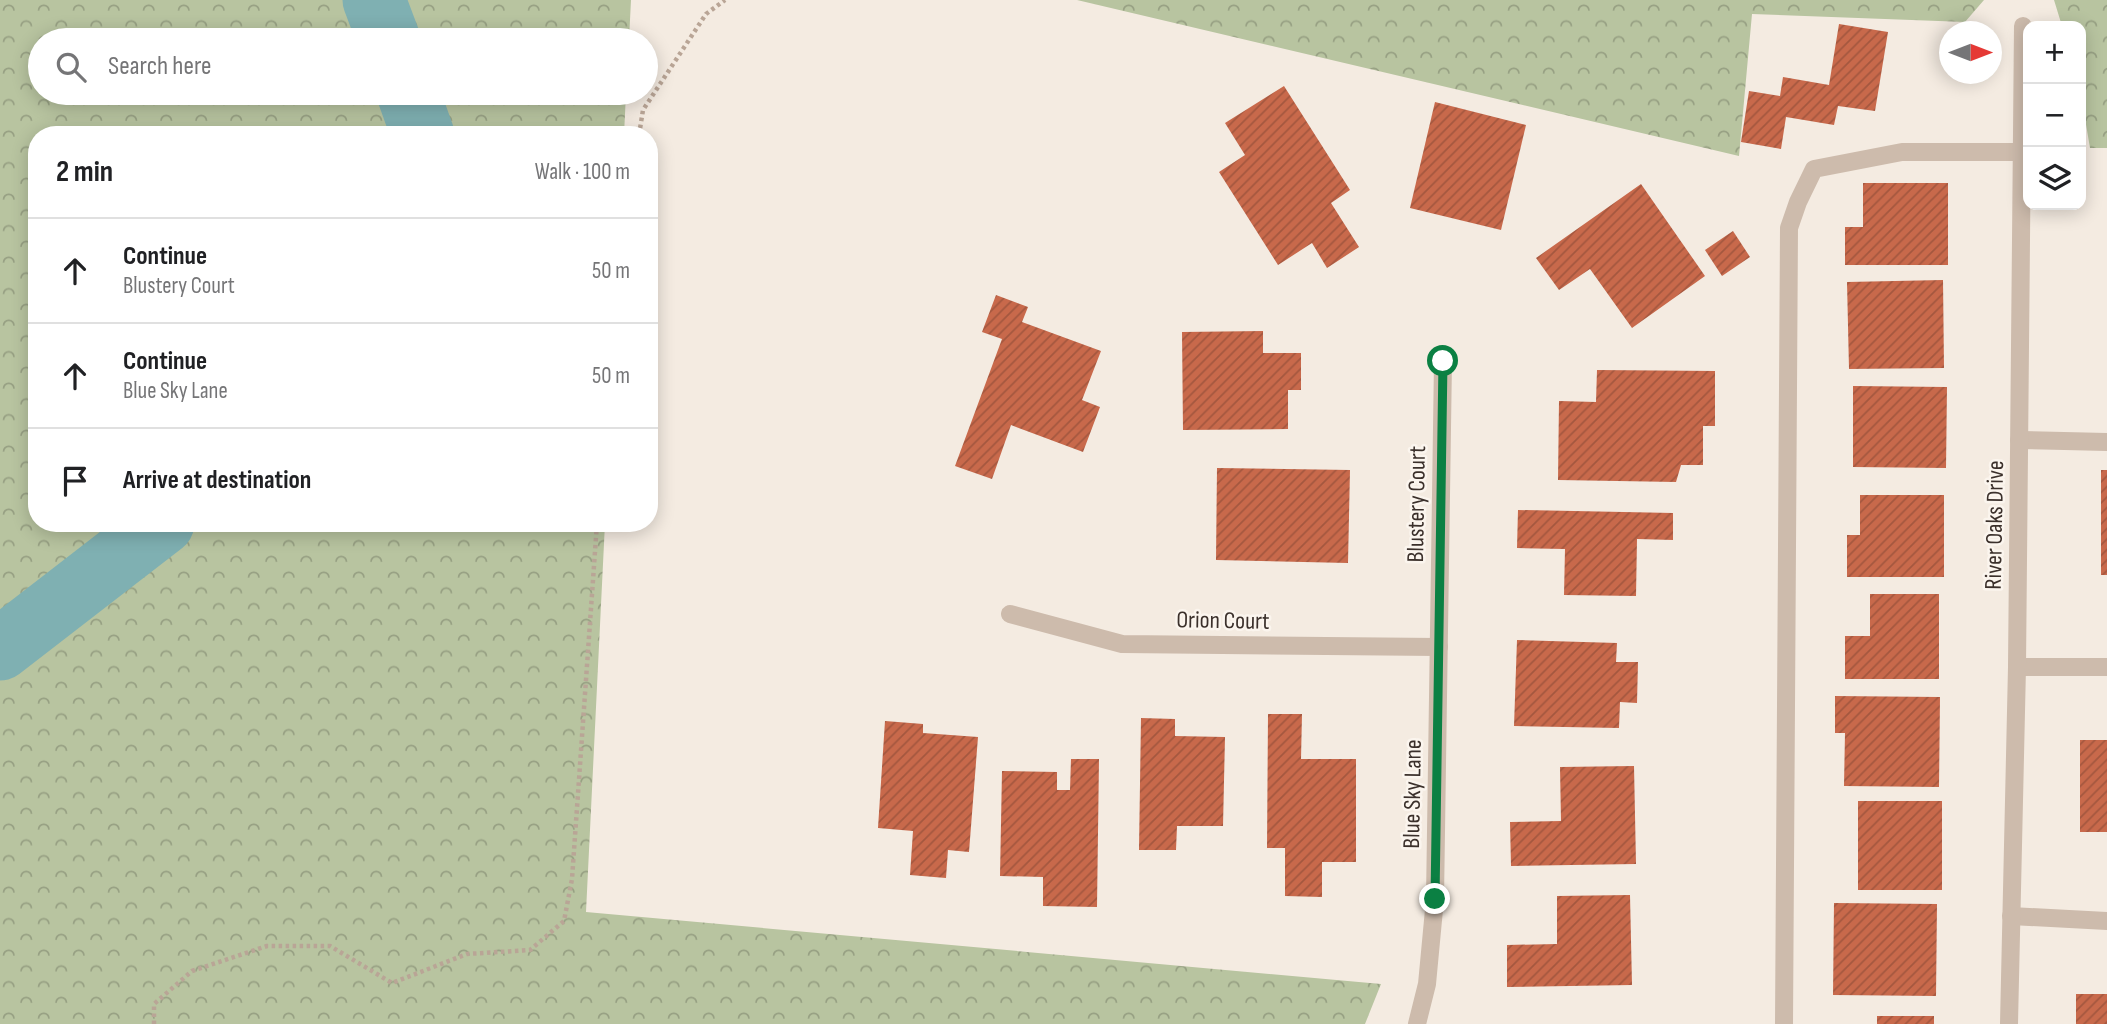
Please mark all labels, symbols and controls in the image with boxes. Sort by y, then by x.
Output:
north arrow [1939,21,2002,84]
map controls [2023,21,2086,210]
button: + [2023,21,2086,84]
search box [28,28,658,105]
icon: search [52,48,90,86]
text: Search here [108,51,211,82]
button: − [2023,84,2086,147]
button: layers [2023,147,2086,210]
text: 2 min [56,154,113,190]
text: Walk · 100 m [535,158,630,186]
text: Continue [123,241,207,272]
icon: ahead [56,252,94,290]
text: 50 m [592,257,630,285]
text: Blustery Court [123,272,235,300]
route start [1427,345,1458,376]
text: Continue [123,346,207,377]
icon: ahead [56,357,94,395]
text: 50 m [592,362,630,390]
text: Blue Sky Lane [123,377,228,405]
street label: Blustery Court [1401,445,1432,563]
street label: River Oaks Drive [1979,460,2010,590]
icon: arrive [56,462,94,500]
text: Arrive at destination [123,465,311,496]
street label: Orion Court [1176,605,1270,636]
street label: Blue Sky Lane [1397,739,1428,849]
route end [1419,883,1450,914]

